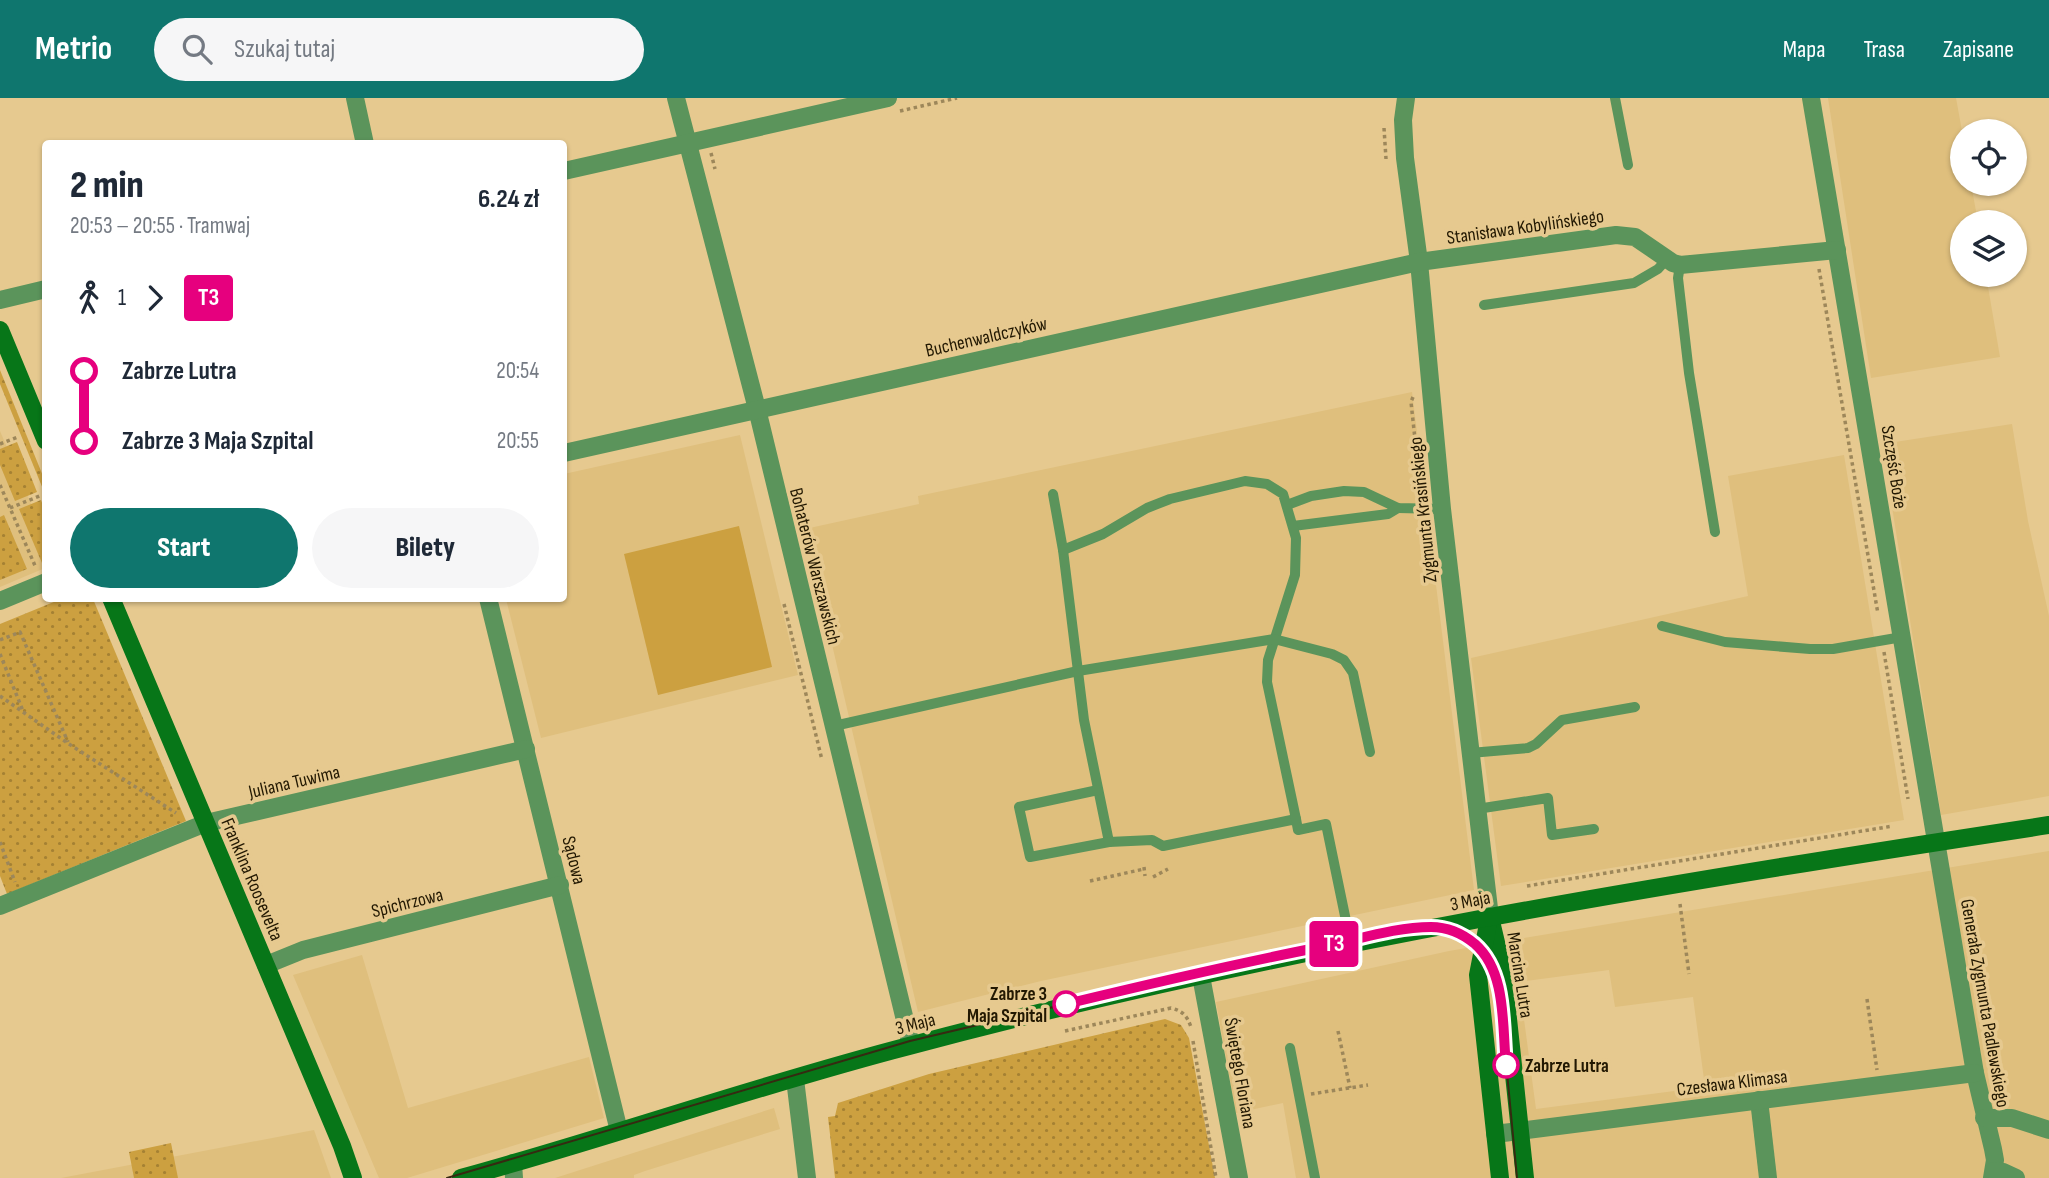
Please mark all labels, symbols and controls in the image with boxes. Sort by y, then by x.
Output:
search box [154,18,644,81]
text: Metrio [35,29,112,69]
icon: search [178,30,216,68]
text: Szukaj tutaj [234,34,335,65]
text: Mapa [1783,35,1826,64]
text: Trasa [1864,35,1905,64]
text: Zapisane [1943,35,2014,64]
map controls [1950,119,2027,287]
button: locate [1950,119,2027,196]
text: 2 min [70,163,144,208]
text: 6.24 zł [478,184,539,215]
street label: Stanisława Kobylińskiego [1445,205,1605,250]
button: layers [1950,210,2027,287]
text: 20:53 – 20:55 · Tramwaj [70,212,250,240]
icon: walk [70,279,108,317]
icon: forward [136,279,174,317]
text: T3 [198,283,219,312]
text: 1 [118,284,126,312]
street label: Buchenwaldczyków [923,312,1050,363]
text: Zabrze Lutra [122,356,237,387]
text: 20:54 [496,357,539,385]
street label: Szczęść Boże [1876,424,1911,511]
text: Zabrze 3 Maja Szpital [122,426,313,457]
text: 20:55 [497,427,539,455]
street label: Zygmunta Krasińskiego [1404,436,1443,584]
street label: Bohaterów Warszawskich [784,486,845,647]
button: Start [70,508,298,588]
button: Bilety [312,508,539,588]
street label: Juliana Tuwima [245,761,342,804]
street label: Franklina Roosevelta [215,815,288,944]
street label: Sądowa [556,834,591,887]
street label: Spichrzowa [369,883,445,923]
street label: 3 Maja [1448,886,1492,917]
street label: Generała Zygmunta Padlewskiego [1955,897,2014,1109]
line badge: T3 [1302,921,1366,967]
text: T3 [1323,929,1345,958]
street label: Marcina Lutra [1501,931,1538,1020]
place label: Zabrze 3 Maja Szpital [967,983,1047,1028]
marker: Zabrze 3 Maja Szpital [1053,991,1079,1017]
street label: 3 Maja [893,1008,938,1040]
street label: Świętego Floriana [1218,1016,1261,1130]
marker: Zabrze Lutra [1493,1052,1519,1078]
place label: Zabrze Lutra [1525,1055,1609,1078]
street label: Czesława Klimasa [1676,1065,1789,1102]

